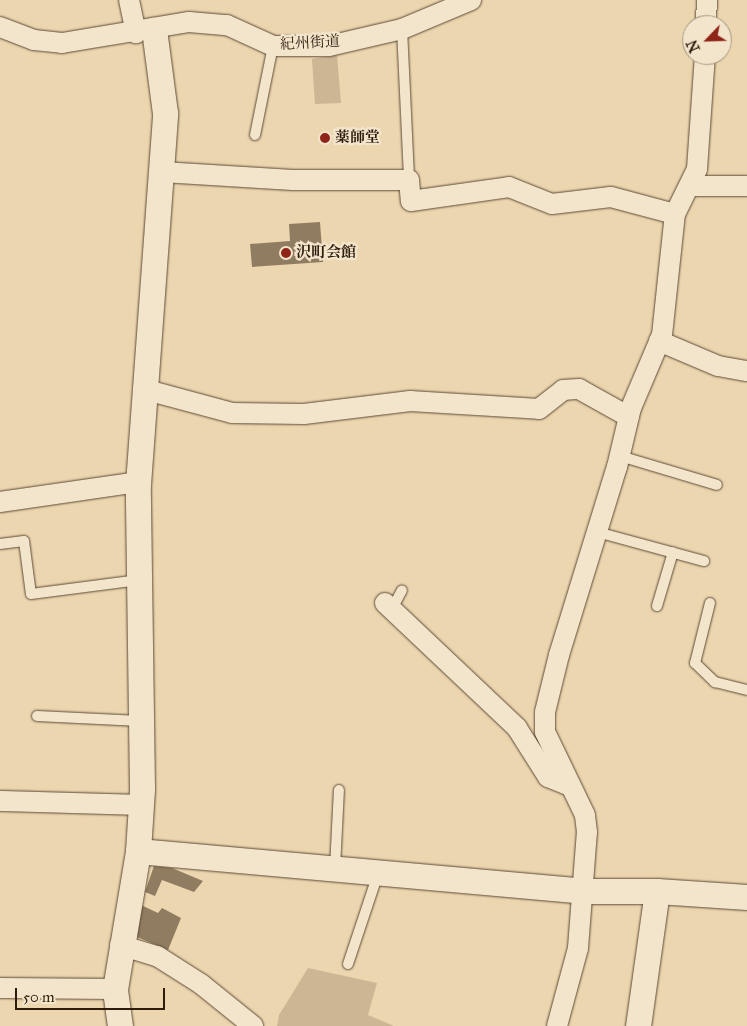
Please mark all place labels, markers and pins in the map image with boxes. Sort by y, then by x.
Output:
place label: 薬師堂 [335,129,380,147]
marker: 薬師堂 [319,132,331,144]
place label: 沢町会館 [296,244,356,262]
marker: 沢町会館 [280,247,292,259]

